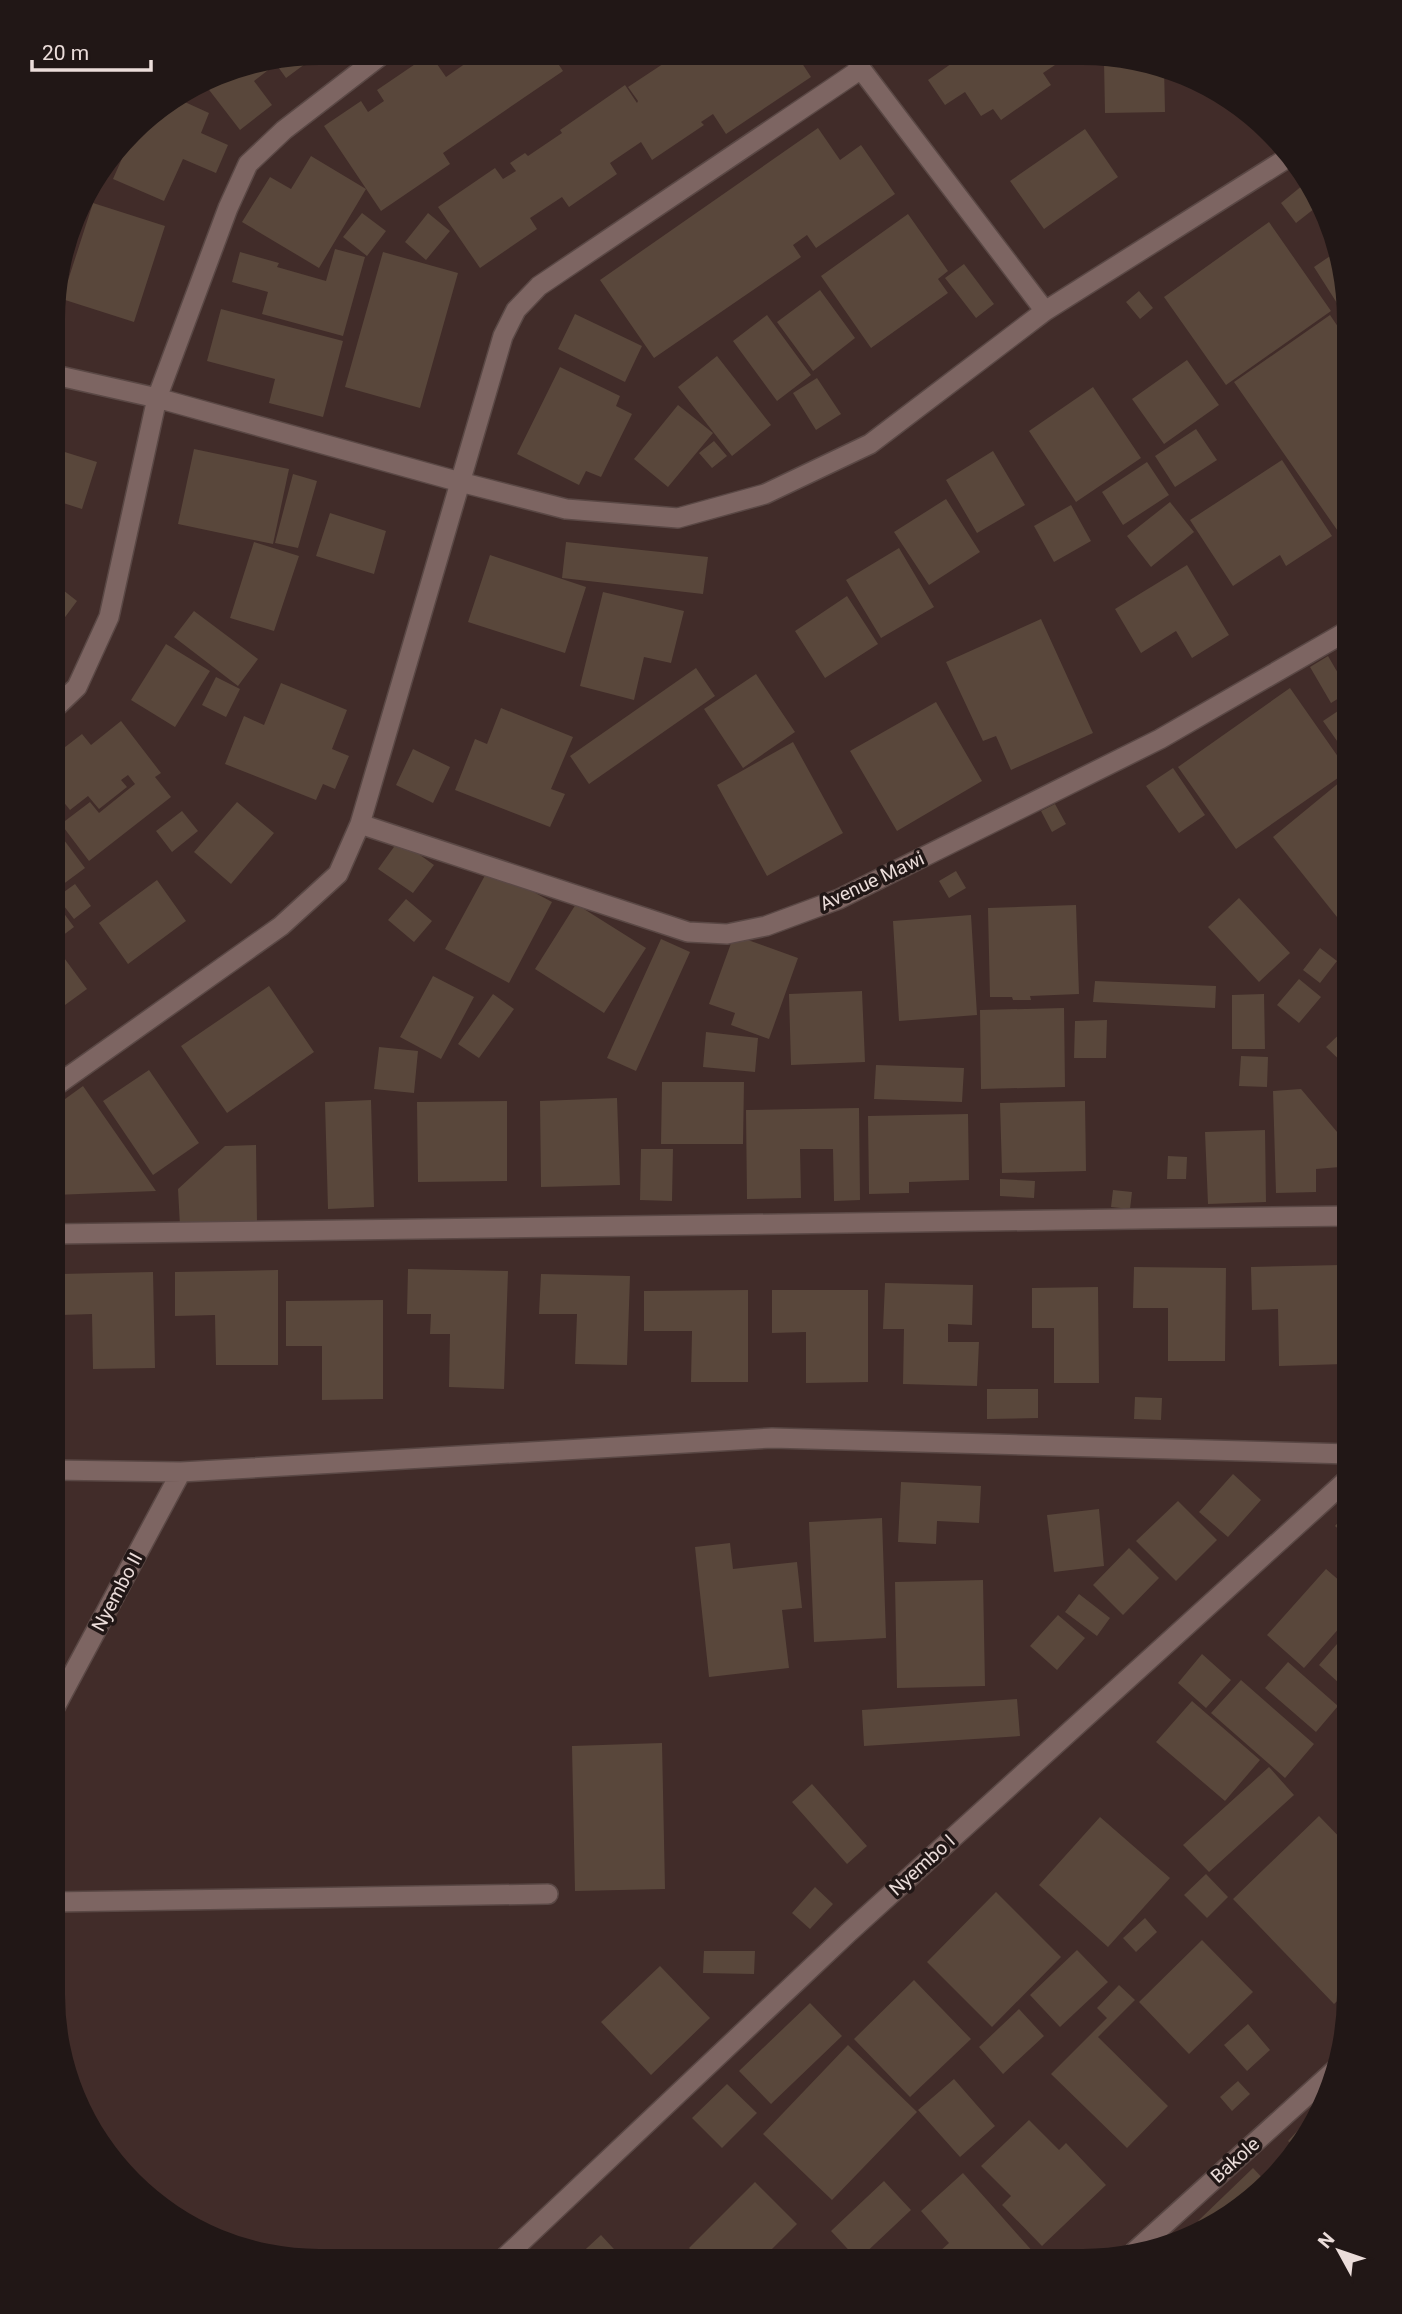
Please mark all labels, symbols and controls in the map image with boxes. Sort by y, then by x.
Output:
scale bar [32,28,150,72]
text: 20 m [42,41,89,65]
street label: Avenue Mawi [816,847,928,915]
street label: Nyembo II [87,1549,147,1635]
street label: Nyembo I [884,1830,960,1900]
street label: Bakole [1206,2132,1264,2188]
north arrow [1304,2216,1374,2286]
text: N [1313,2228,1339,2253]

